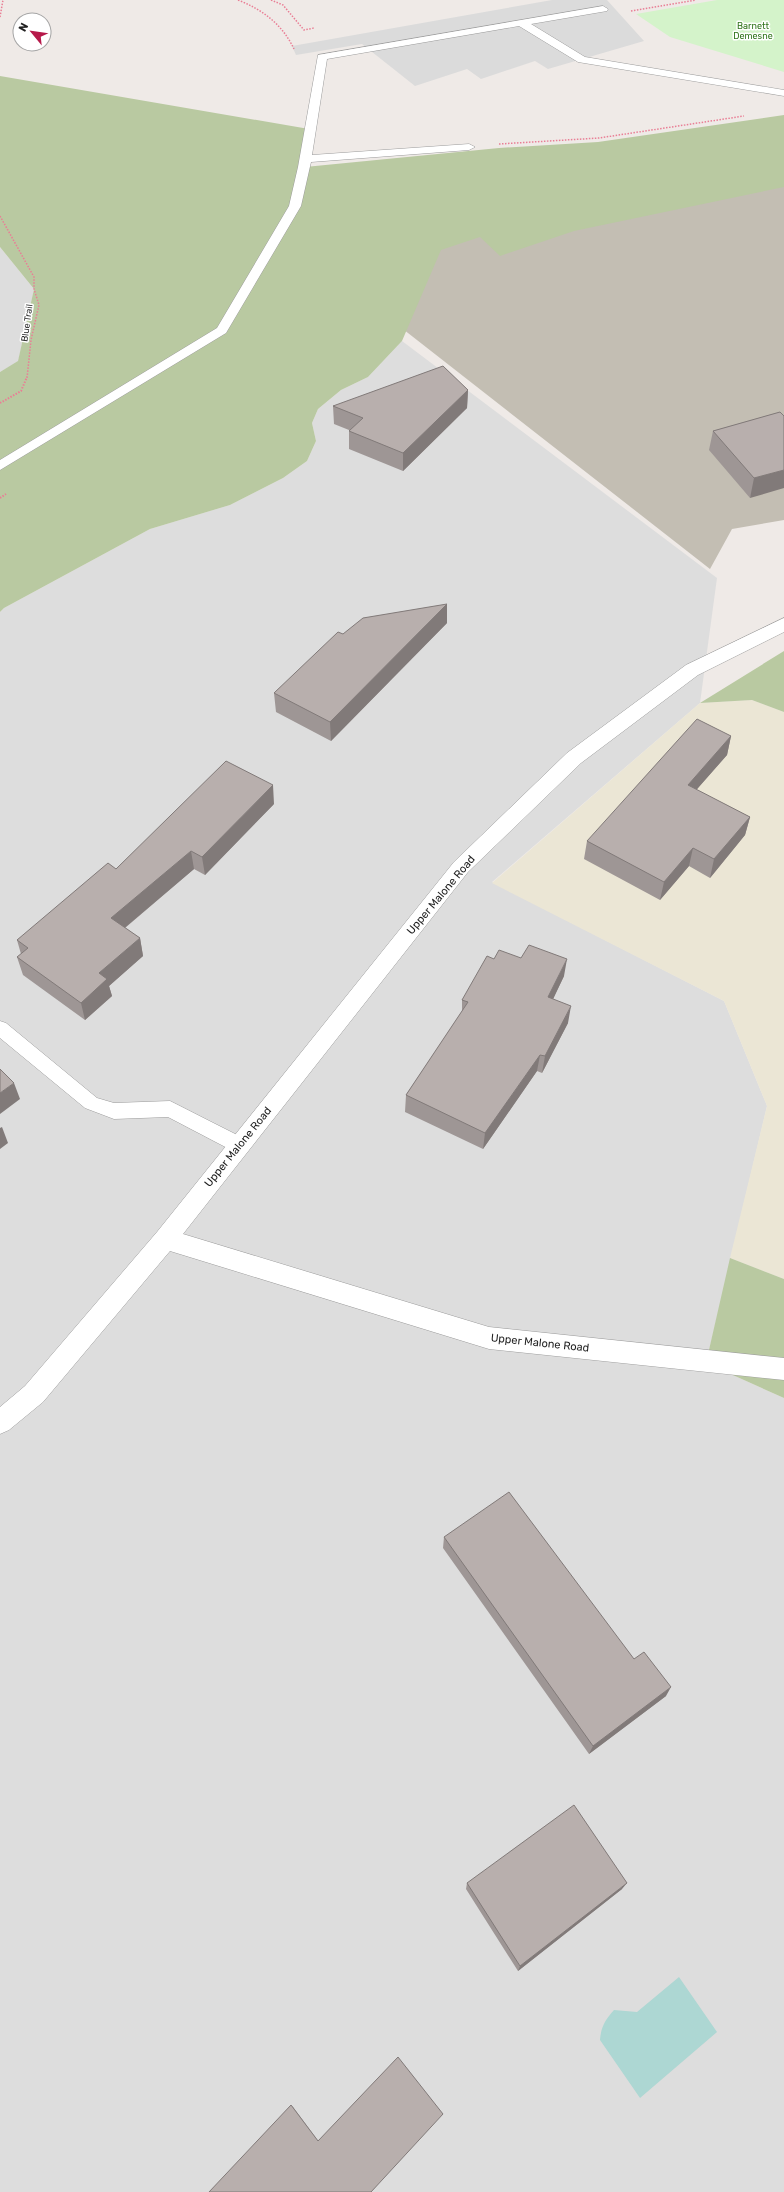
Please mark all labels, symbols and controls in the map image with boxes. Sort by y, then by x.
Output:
north arrow [12,12,52,52]
text: N [16,21,31,34]
park label: Barnett Demesne [733,21,773,41]
street label: Blue Trail [19,304,35,342]
street label: Upper Malone Road [404,853,478,937]
street label: Upper Malone Road [202,1104,274,1190]
street label: Upper Malone Road [490,1331,590,1355]

